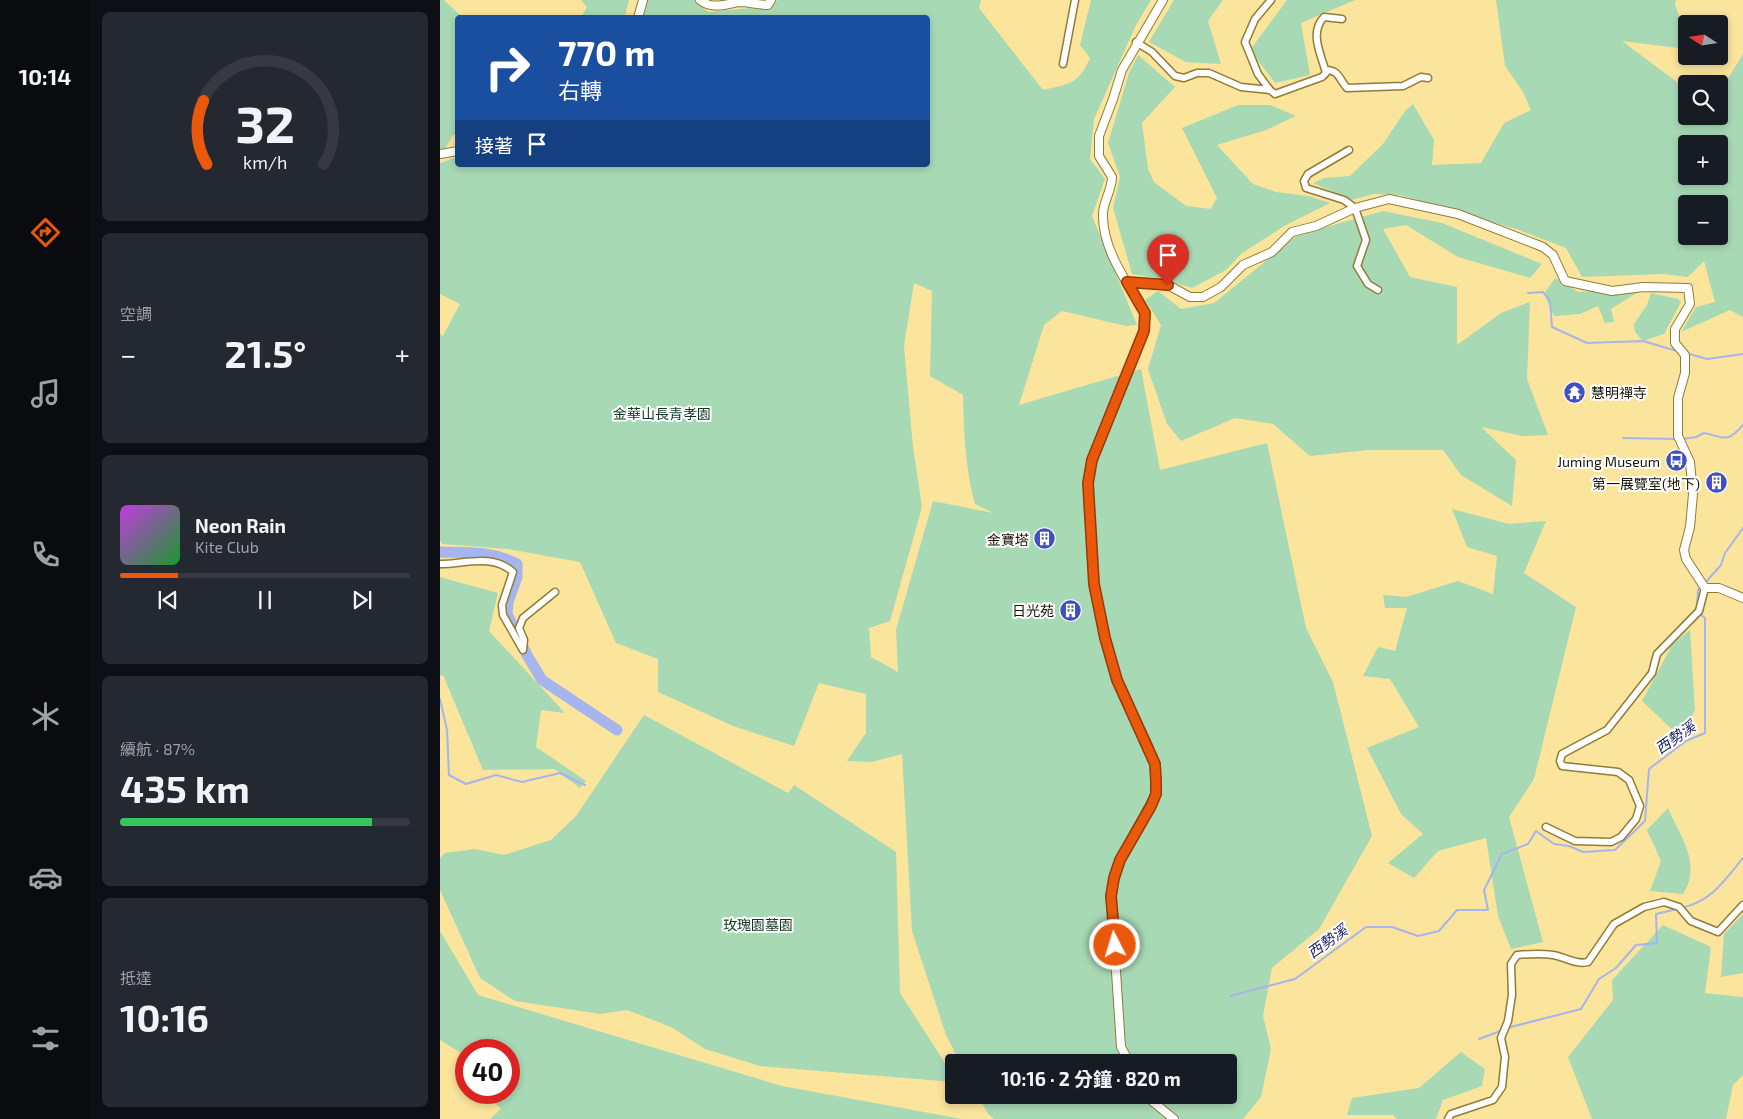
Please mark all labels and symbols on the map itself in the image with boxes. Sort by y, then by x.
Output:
north arrow [1678,15,1728,65]
pin [1147,234,1189,285]
temple icon: 慧明禪寺 [1563,380,1587,404]
place label: 慧明禪寺 [1591,384,1647,401]
park label: 金華山長青孝園 [613,405,711,422]
bus stop icon: Juming Museum [1664,449,1688,473]
place label: Juming Museum [1557,453,1660,470]
building icon: 第一展覽室(地下) [1704,471,1728,495]
place label: 第一展覽室(地下) [1592,475,1700,492]
building icon: 金寶塔 [1033,527,1057,551]
place label: 金寶塔 [987,531,1029,548]
building icon: 日光苑 [1058,598,1082,622]
place label: 日光苑 [1012,602,1054,619]
water label: 西勢溪 [1651,716,1700,757]
park label: 玫瑰園墓園 [723,916,793,933]
position arrow [1088,918,1140,970]
water label: 西勢溪 [1304,919,1352,962]
speed limit sign: 40 [455,1039,520,1104]

